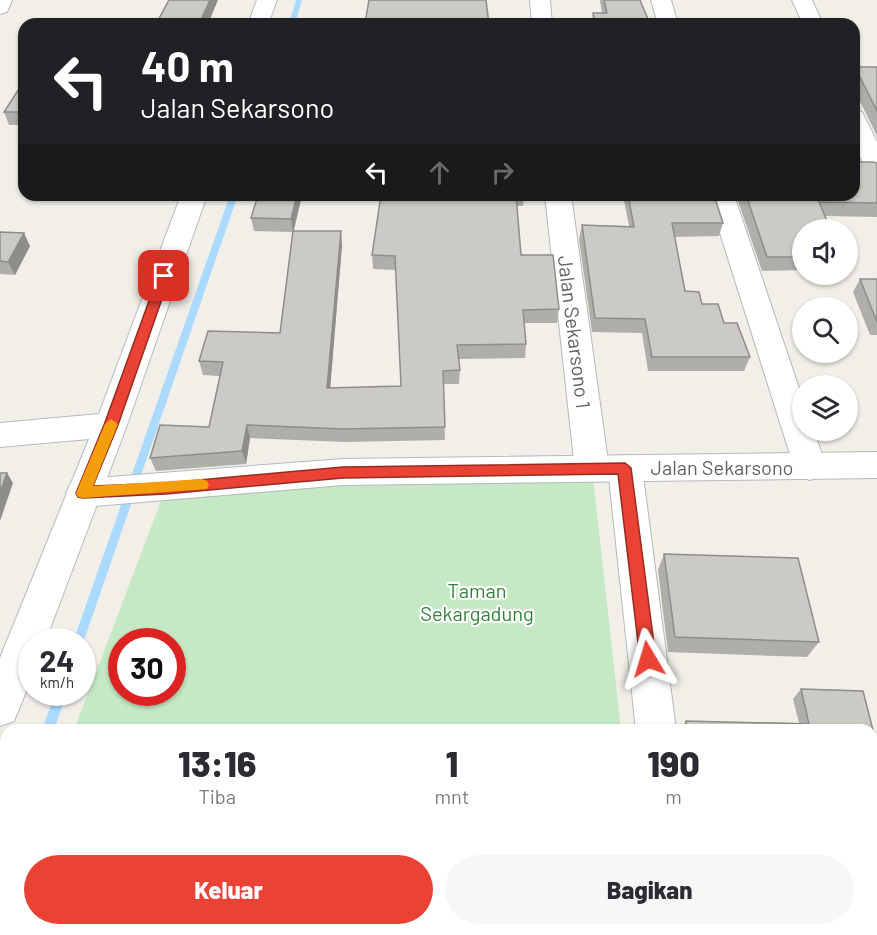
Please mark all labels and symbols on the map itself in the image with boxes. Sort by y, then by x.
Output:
pin [138,250,189,301]
street label: Jalan Sekarsono 1 [554,254,596,410]
street label: Jalan Sekarsono [650,455,794,479]
park label: Taman Sekargadung [420,578,534,625]
position arrow [616,627,680,691]
speed limit sign: 30 [108,628,186,706]

